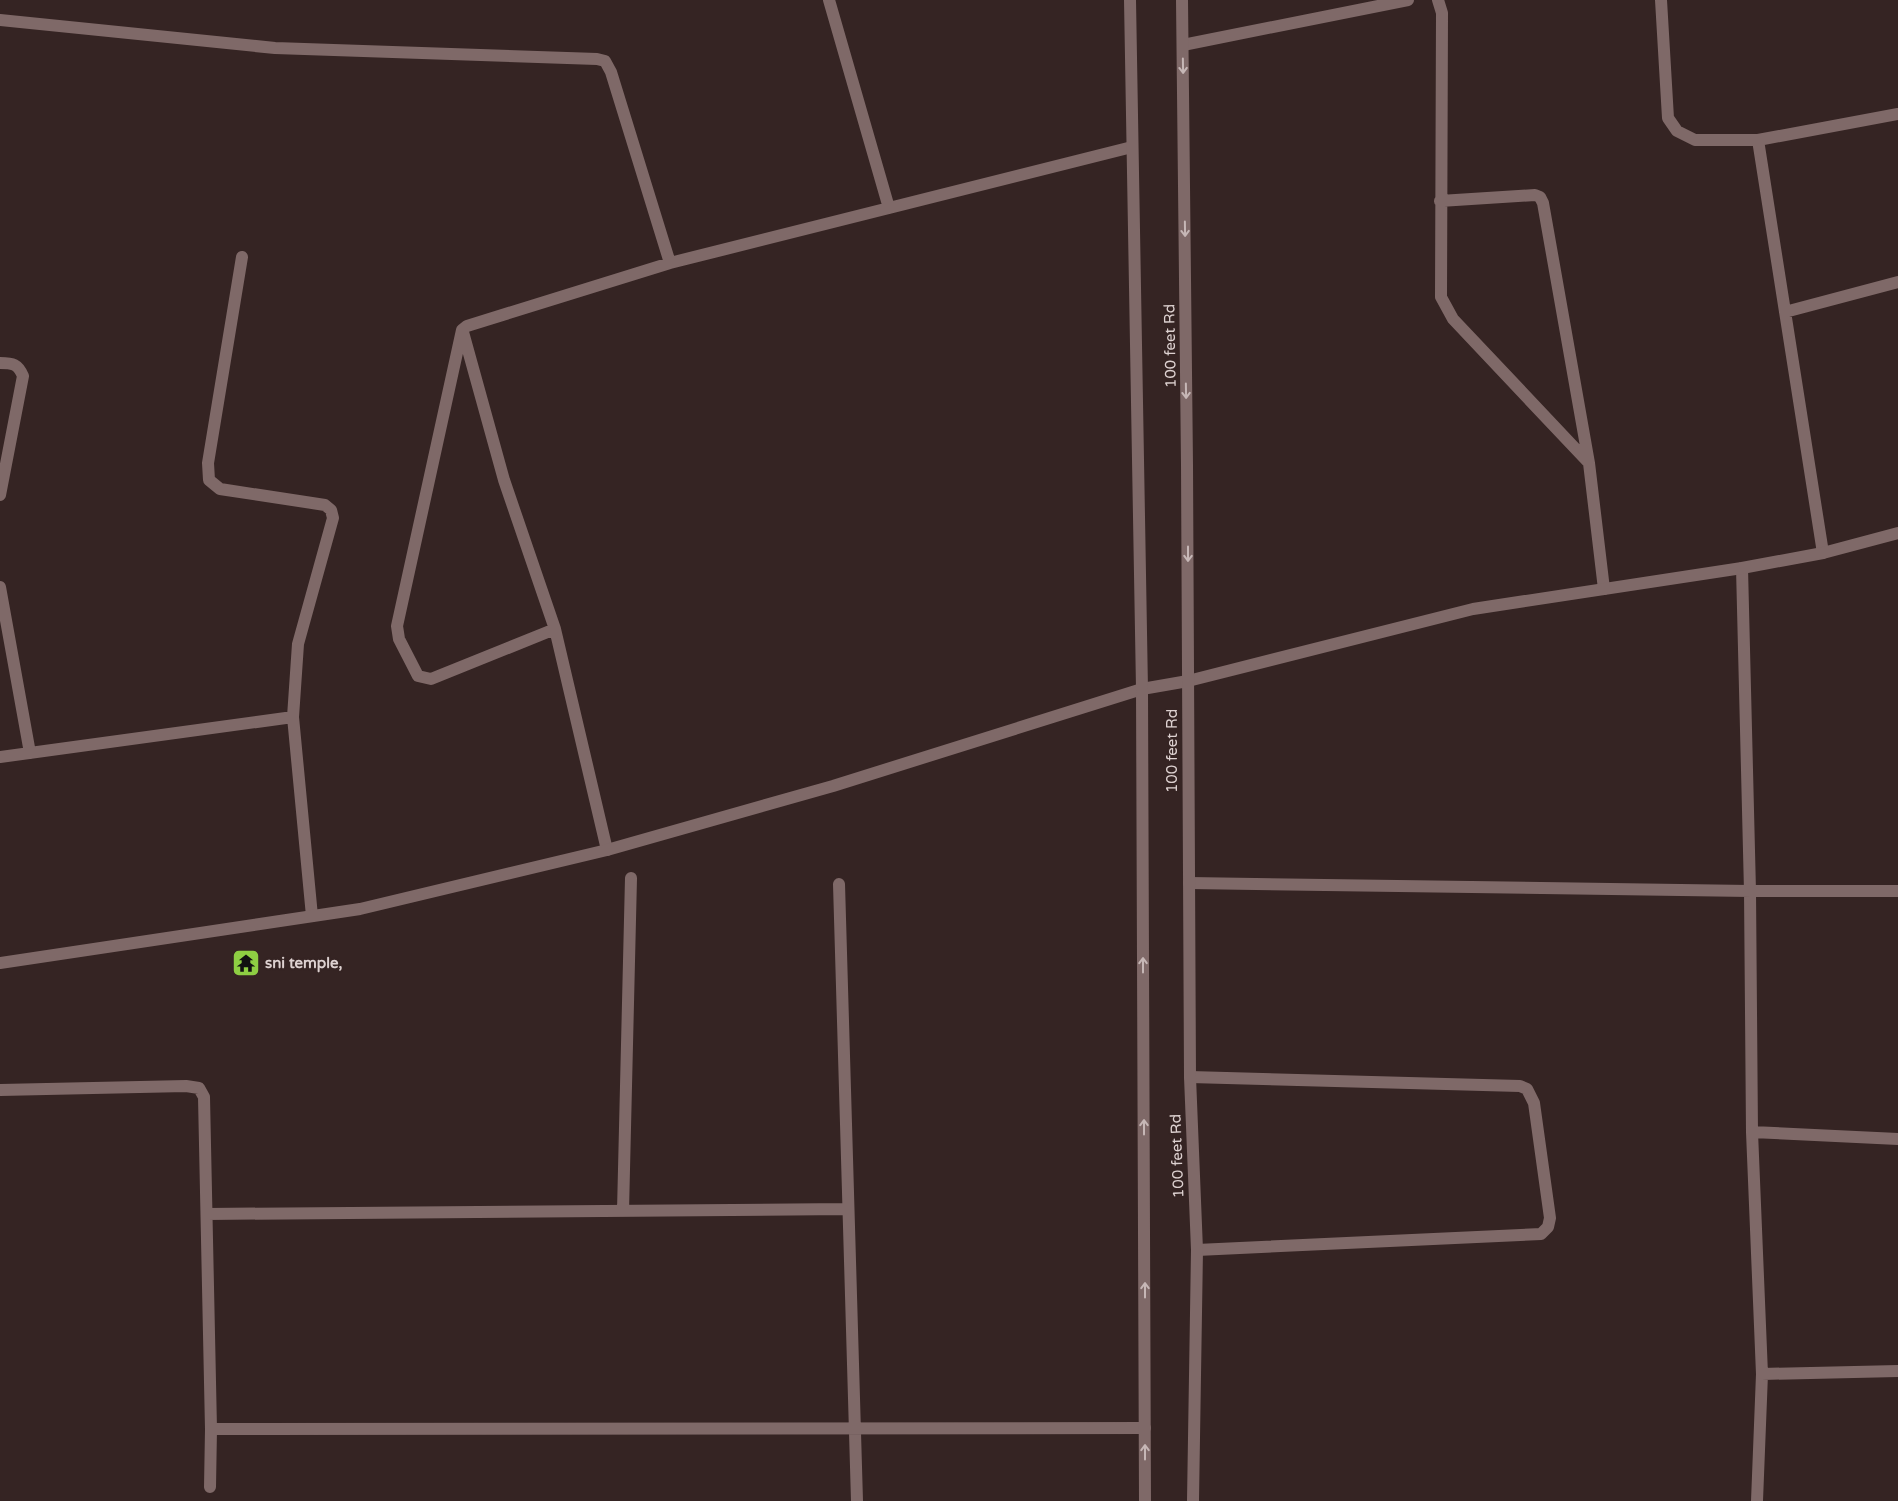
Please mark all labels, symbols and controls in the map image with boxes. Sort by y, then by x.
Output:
one-way arrow [1178,58,1188,74]
one-way arrow [1180,220,1190,236]
street label: 100 feet Rd [1160,304,1180,388]
one-way arrow [1181,382,1191,399]
one-way arrow [1183,545,1193,561]
street label: 100 feet Rd [1163,709,1181,793]
temple icon: sni temple, [231,948,261,978]
place label: sni temple, [265,954,343,973]
one-way arrow [1138,957,1148,974]
street label: 100 feet Rd [1167,1114,1187,1198]
one-way arrow [1139,1120,1149,1136]
one-way arrow [1140,1282,1150,1298]
one-way arrow [1140,1445,1150,1461]

